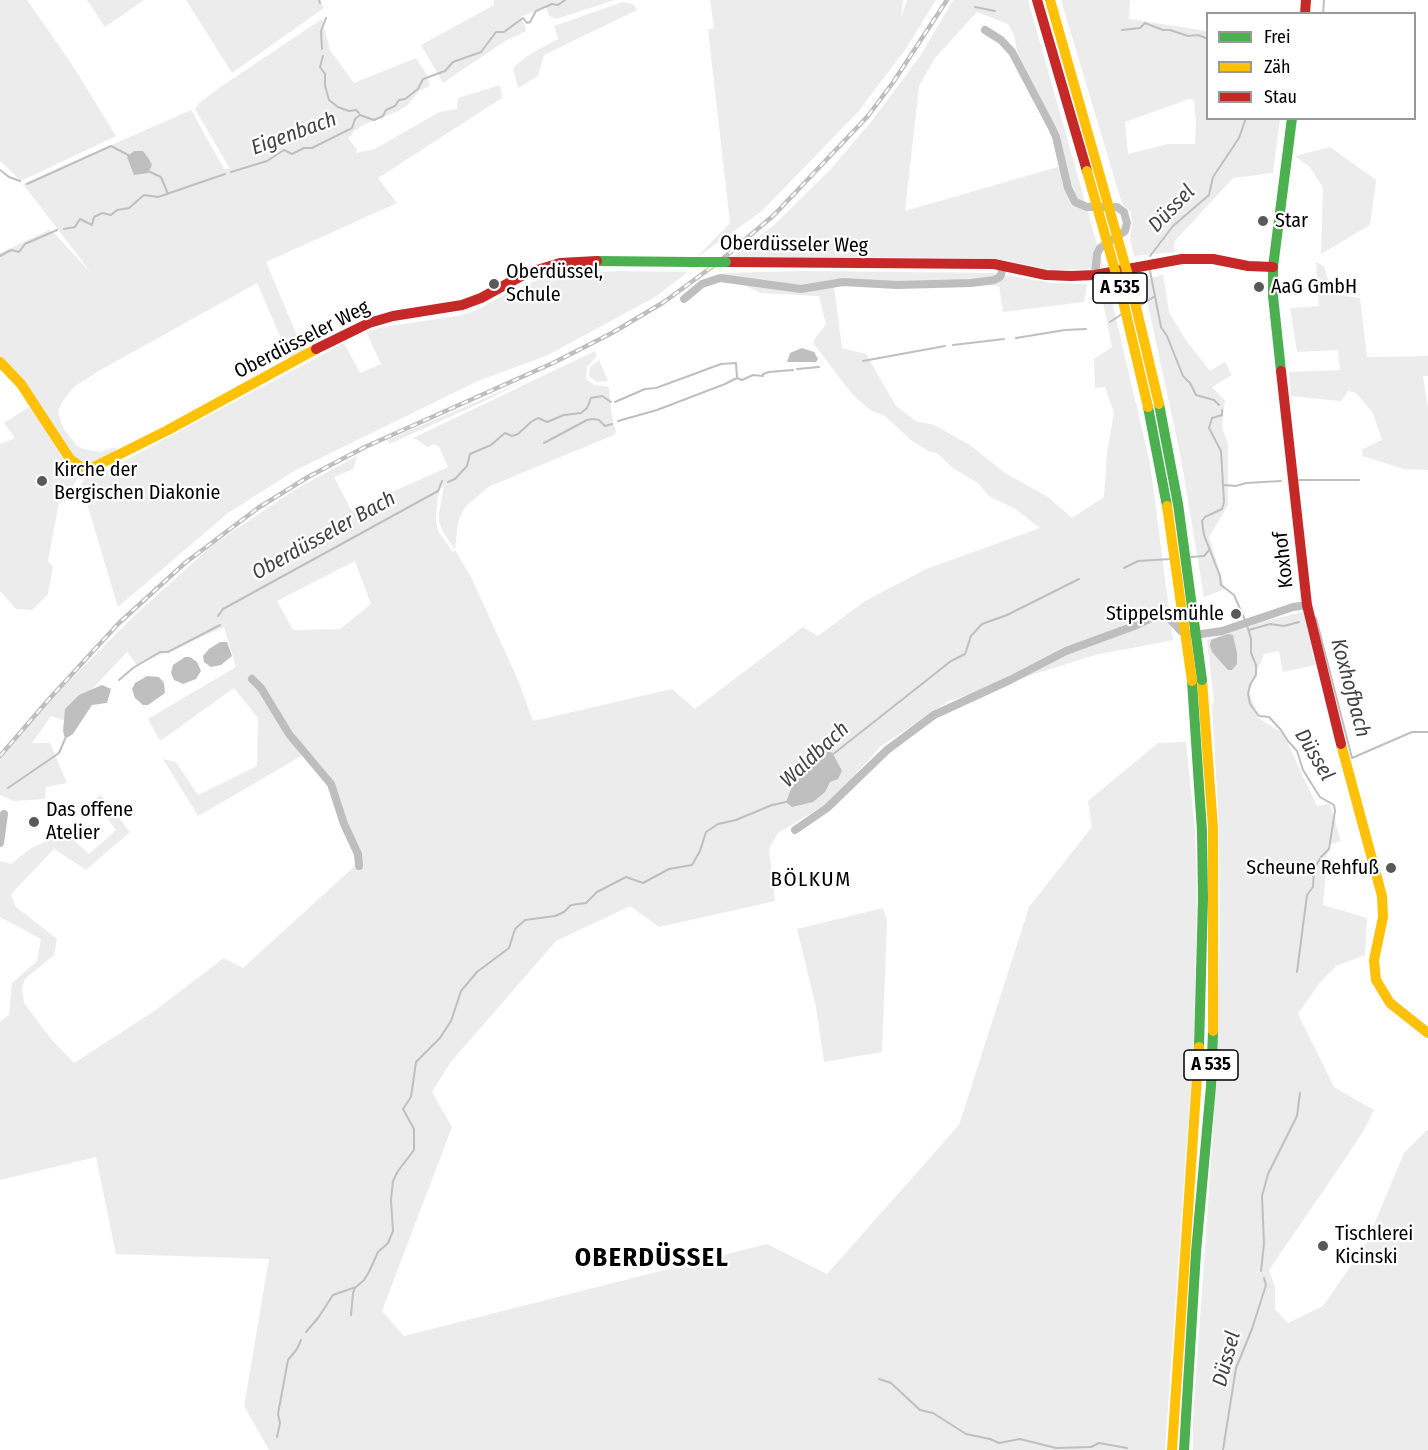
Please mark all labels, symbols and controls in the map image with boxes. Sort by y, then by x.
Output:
legend [1206,12,1416,120]
text: Frei [1264,26,1290,48]
text: Zäh [1264,56,1291,78]
text: Stau [1264,86,1297,108]
water label: Eigenbach [248,107,340,161]
water label: Düssel [1143,180,1201,238]
place label: Star [1275,209,1308,233]
marker: Star [1256,214,1270,228]
street label: Oberdüsseler Weg [720,232,868,258]
place label: Oberdüssel, Schule [506,260,603,307]
road number: A 535 [1093,273,1147,303]
place label: AaG GmbH [1271,275,1357,299]
marker: Oberdüssel, Schule [487,277,501,291]
marker: AaG GmbH [1252,280,1266,294]
street label: Oberdüsseler Weg [231,296,373,384]
place label: Kirche der Bergischen Diakonie [54,458,220,505]
marker: Kirche der Bergischen Diakonie [35,474,49,488]
water label: Oberdüsseler Bach [248,486,400,586]
street label: Koxhof [1269,531,1299,589]
place label: Stippelsmühle [1106,602,1224,626]
marker: Stippelsmühle [1229,607,1243,621]
water label: Koxhofbach [1325,636,1375,740]
water label: Waldbach [775,717,855,793]
water label: Düssel [1289,724,1339,786]
place label: Das offene Atelier [46,798,133,845]
marker: Das offene Atelier [27,815,41,829]
place label: Scheune Rehfuß [1246,856,1379,880]
marker: Scheune Rehfuß [1384,861,1398,875]
district label: BÖLKUM [770,867,852,893]
road number: A 535 [1184,1050,1238,1080]
place label: Tischlerei Kicinski [1335,1222,1413,1269]
marker: Tischlerei Kicinski [1316,1239,1330,1253]
district label: OBERDÜSSEL [575,1243,729,1275]
water label: Düssel [1208,1329,1246,1389]

